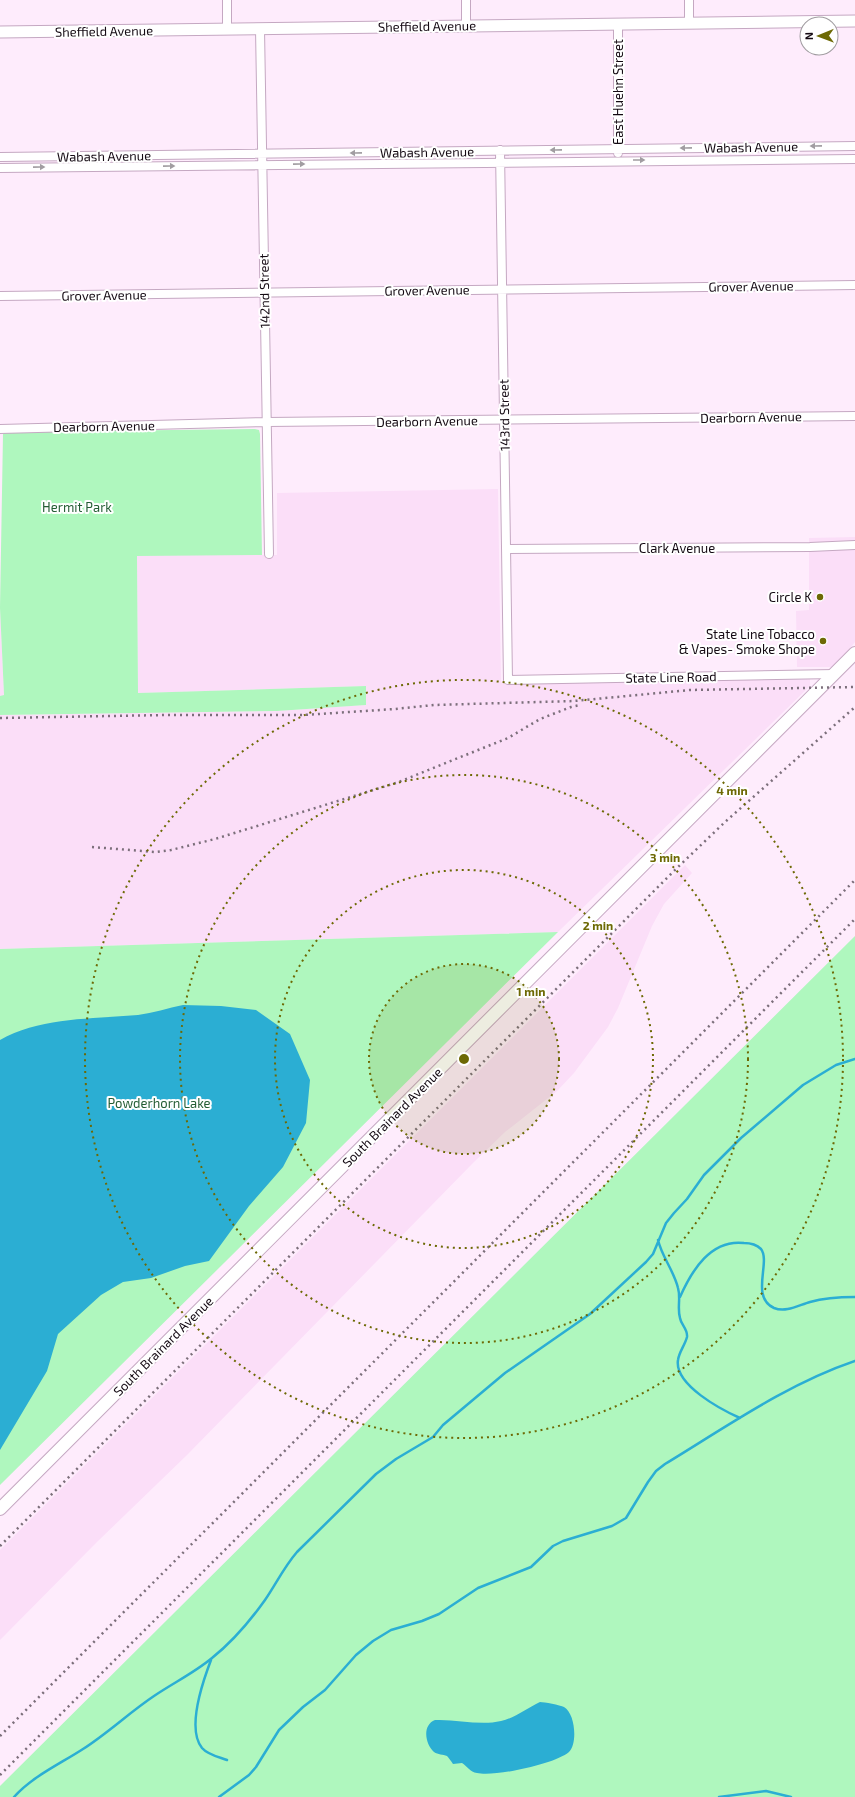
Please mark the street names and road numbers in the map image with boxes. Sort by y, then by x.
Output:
street label: Sheffield Avenue [378,17,476,35]
street label: Sheffield Avenue [55,22,153,40]
street label: East Huehn Street [610,39,626,145]
street label: Wabash Avenue [704,138,798,156]
street label: Wabash Avenue [380,143,474,161]
street label: Wabash Avenue [57,147,151,165]
street label: 142nd Street [255,254,273,328]
street label: Grover Avenue [708,277,794,295]
street label: Grover Avenue [384,281,470,299]
street label: Grover Avenue [61,286,147,304]
street label: 143rd Street [495,379,513,451]
street label: Dearborn Avenue [700,408,802,426]
street label: Dearborn Avenue [376,412,478,430]
street label: Dearborn Avenue [53,417,155,435]
street label: Clark Avenue [639,540,715,556]
street label: State Line Road [625,668,717,686]
street label: South Brainard Avenue [339,1064,445,1170]
street label: South Brainard Avenue [110,1293,216,1399]

